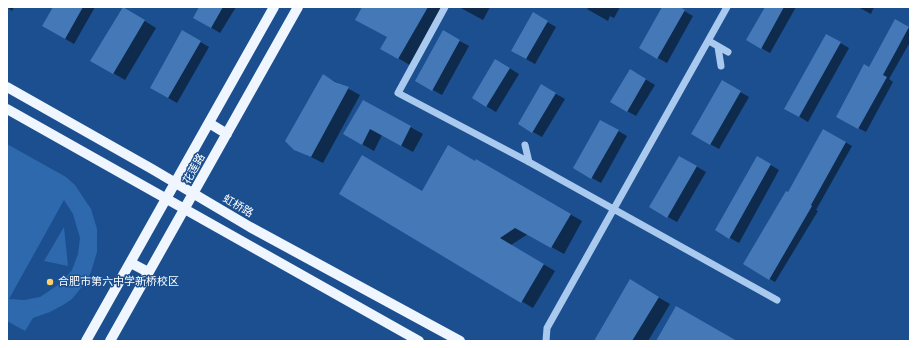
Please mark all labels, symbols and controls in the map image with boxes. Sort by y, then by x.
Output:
street label: 花莲路 [180,151,208,187]
street label: 虹桥路 [220,192,256,220]
place label: 合肥市第六中学新桥校区 [58,275,179,289]
marker: 合肥市第六中学新桥校区 [45,277,55,287]

